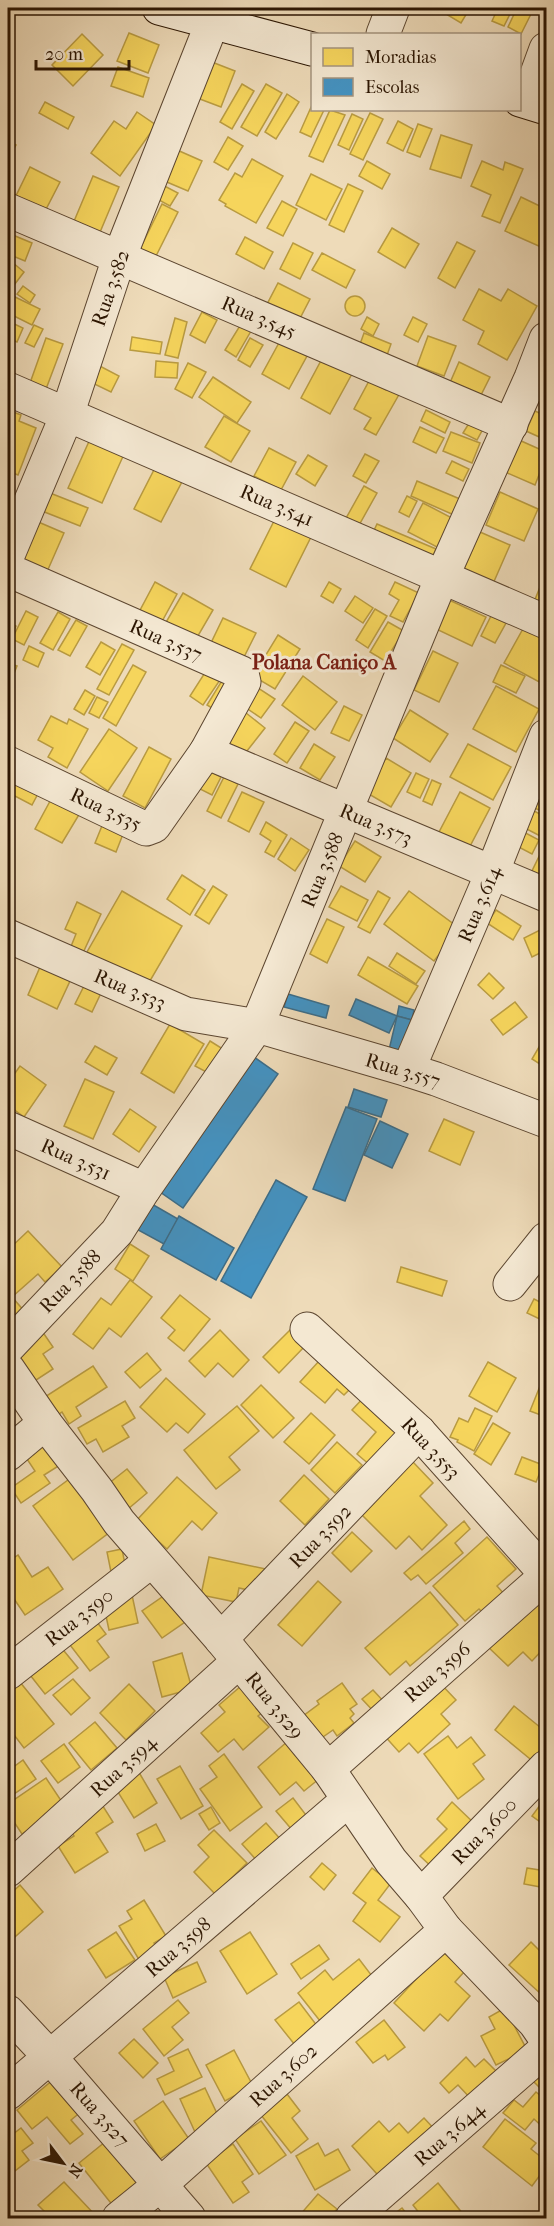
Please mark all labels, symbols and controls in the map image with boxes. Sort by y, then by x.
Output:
scale bar [36,33,129,71]
legend [311,33,521,111]
text: 20 m [45,44,83,65]
text: Moradias [365,47,437,68]
text: Escolas [365,77,420,98]
street label: Rua 3.582 [87,247,134,329]
street label: Rua 3.545 [218,291,300,343]
street label: Rua 3.541 [236,480,317,531]
street label: Rua 3.537 [126,614,206,667]
district label: Polana Caniço A [252,650,398,675]
street label: Rua 3.535 [67,783,145,836]
street label: Rua 3.573 [336,799,416,850]
street label: Rua 3.588 [296,829,348,911]
street label: Rua 3.614 [453,861,506,946]
street label: Rua 3.533 [91,964,169,1015]
street label: Rua 3.557 [363,1048,443,1093]
street label: Rua 3.531 [37,1134,114,1185]
street label: Rua 3.588 [35,1245,106,1318]
street label: Rua 3.553 [396,1413,465,1484]
street label: Rua 3.592 [284,1500,356,1573]
street label: Rua 3.590 [41,1584,118,1651]
street label: Rua 3.596 [399,1637,475,1707]
street label: Rua 3.529 [241,1667,309,1744]
street label: Rua 3.594 [86,1730,162,1802]
street label: Rua 3.600 [447,1793,522,1870]
street label: Rua 3.598 [141,1913,216,1982]
street label: Rua 3.602 [245,2039,322,2112]
street label: Rua 3.527 [65,2077,134,2152]
street label: Rua 3.644 [409,2097,490,2171]
north arrow [33,2133,93,2193]
text: N [64,2161,87,2182]

